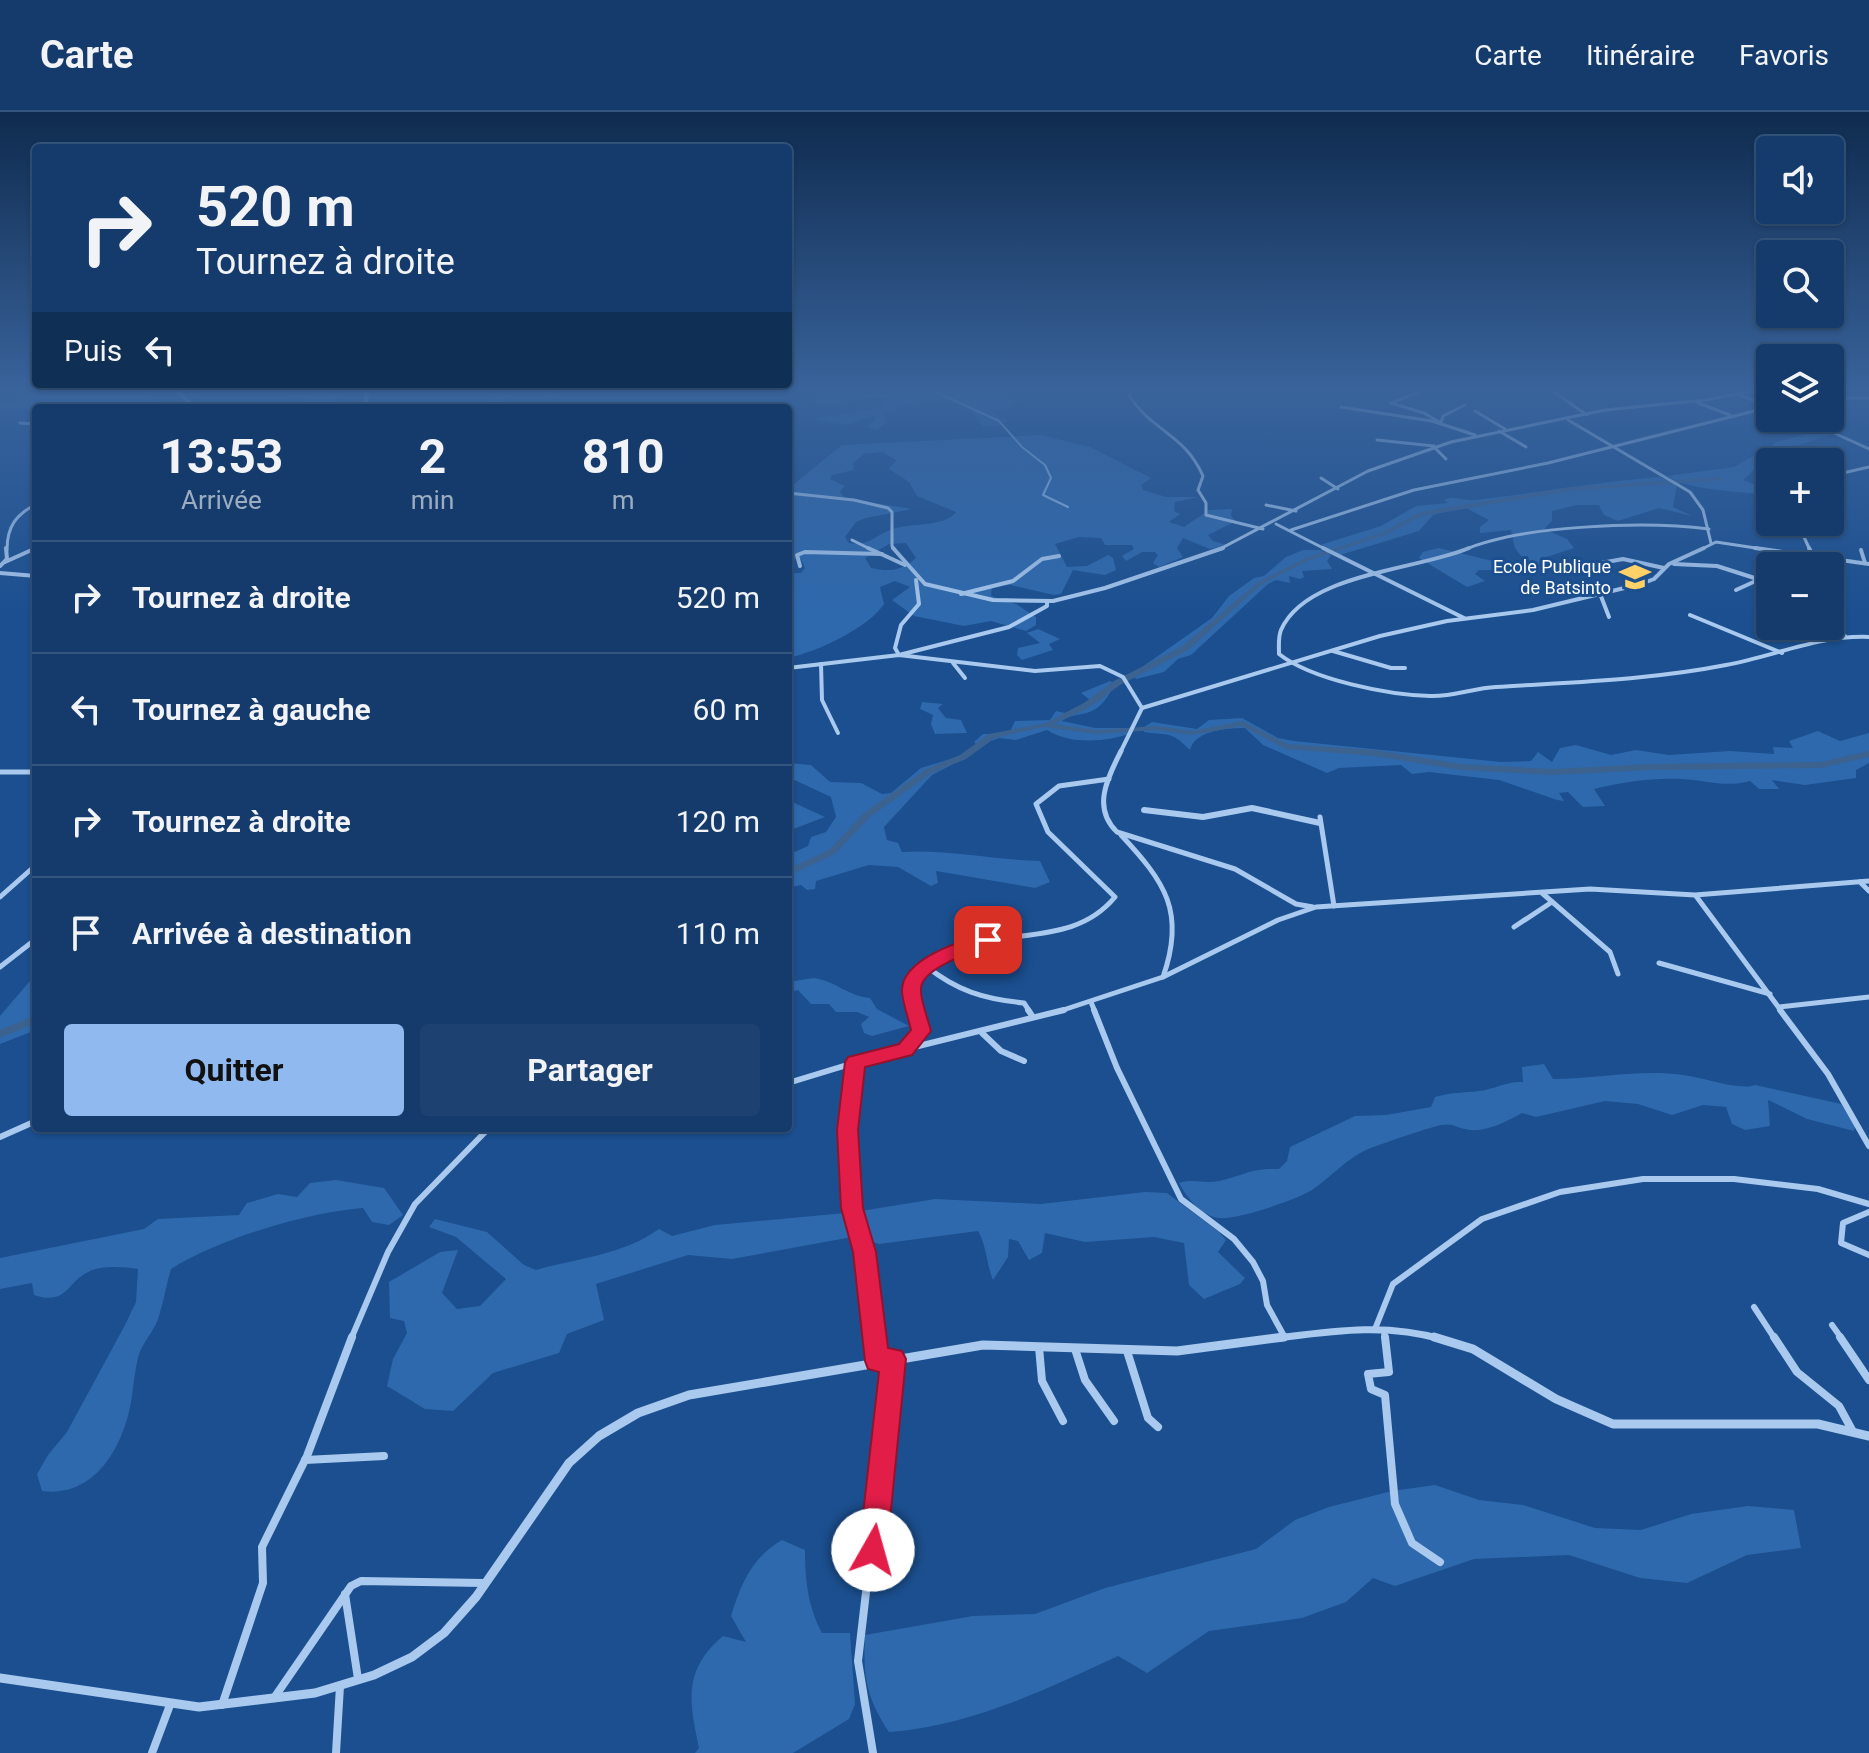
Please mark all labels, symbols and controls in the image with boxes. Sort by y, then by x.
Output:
text: Carte [40,33,133,77]
text: Carte [1474,39,1542,72]
text: Itinéraire [1586,39,1695,72]
text: Favoris [1739,39,1829,72]
map controls [1756,136,1844,640]
button: sound [1756,136,1844,224]
text: 520 m [196,174,355,240]
icon: right [64,176,168,280]
button: search [1756,240,1844,328]
text: Tournez à droite [196,241,455,283]
icon: left [138,328,182,372]
text: Puis [64,333,122,368]
button: layers [1756,344,1844,432]
text: 13:53 [160,428,283,485]
text: 2 [419,428,446,485]
text: 810 [582,428,664,485]
button: + [1756,448,1844,536]
text: Arrivée [181,485,262,515]
text: min [411,485,454,515]
text: m [612,485,635,515]
button: − [1756,552,1844,640]
place label: Ecole Publique de Batsinto [1493,556,1611,598]
school or university icon: Ecole Publique de Batsinto [1618,560,1652,594]
icon: right [64,575,108,619]
text: Tournez à droite [132,580,351,615]
text: 520 m [676,580,760,615]
icon: left [64,687,108,731]
text: Tournez à gauche [132,692,371,727]
text: 60 m [693,692,760,727]
icon: right [64,799,108,843]
text: Tournez à droite [132,804,351,839]
text: 120 m [676,804,760,839]
pin [954,906,1022,974]
icon: arrive [64,911,108,955]
text: Arrivée à destination [132,916,412,951]
text: 110 m [676,916,760,951]
icon: arrive [966,918,1010,962]
button: Quitter [64,1024,404,1116]
button: Partager [420,1024,760,1116]
position arrow [831,1508,915,1592]

